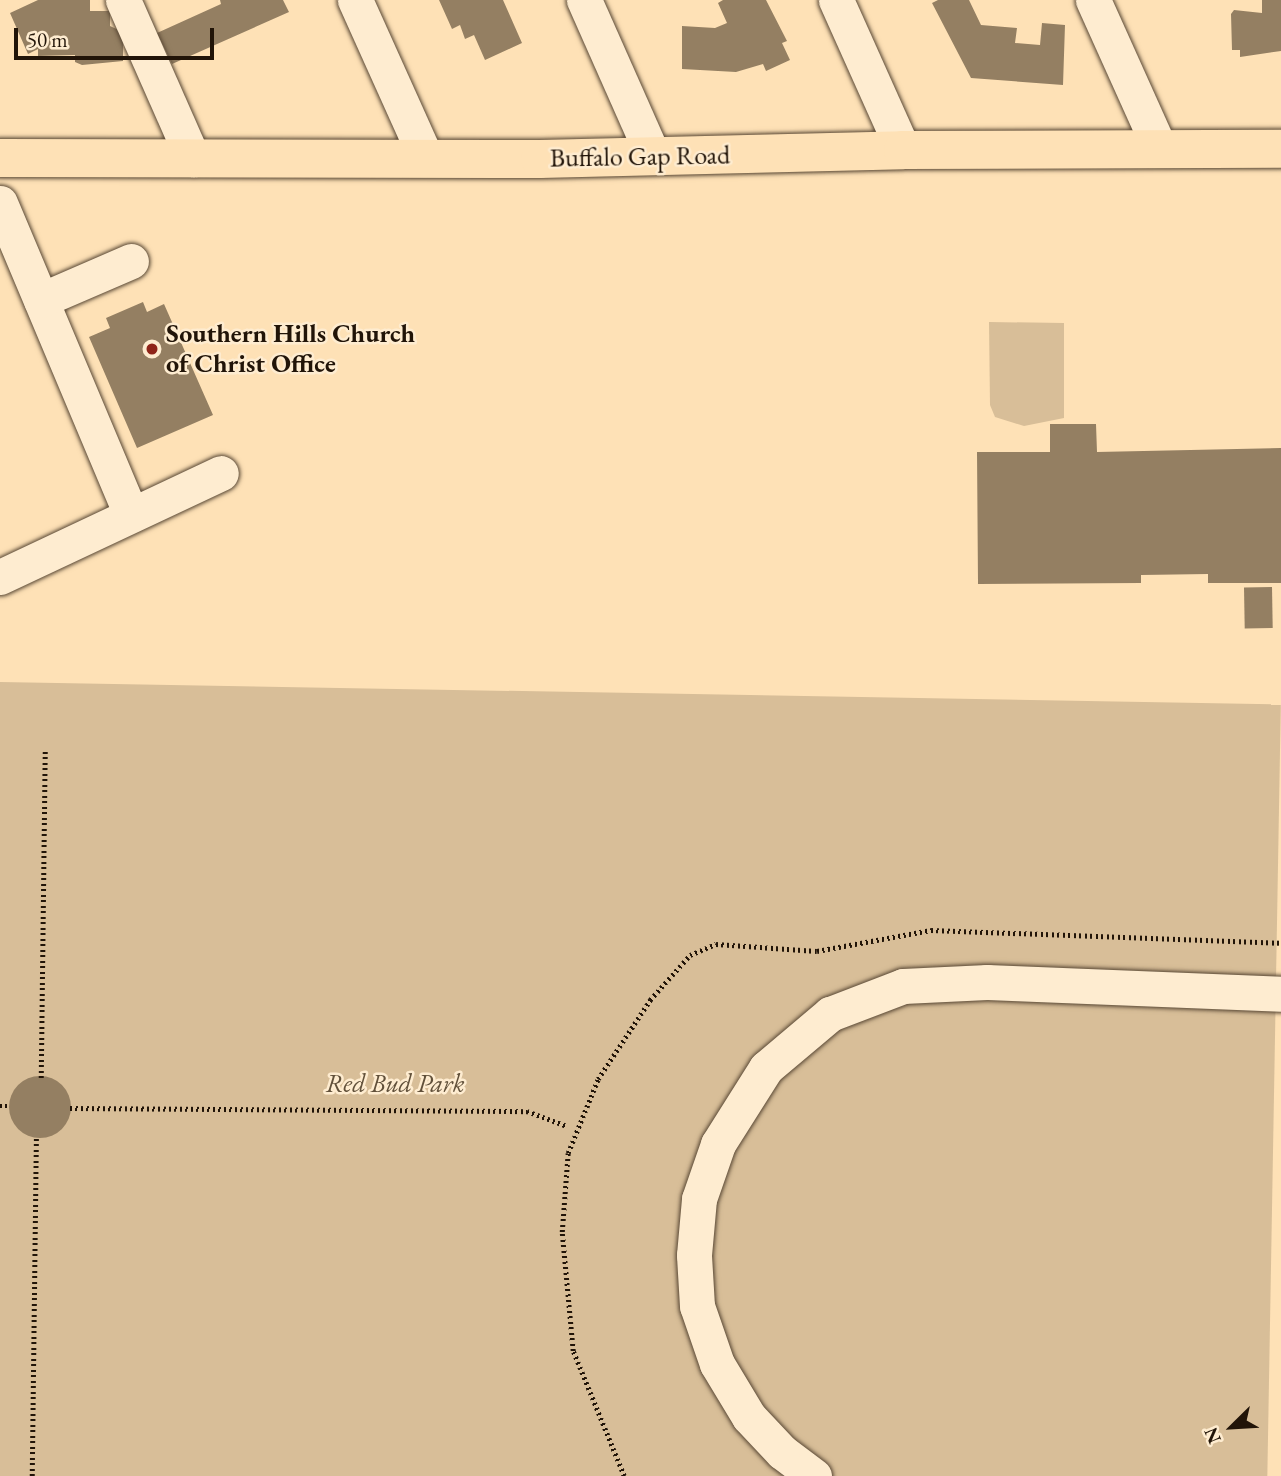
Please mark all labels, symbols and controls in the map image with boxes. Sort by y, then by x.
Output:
scale bar [18,14,217,58]
text: 50 m [27,26,68,53]
street label: Buffalo Gap Road [550,140,730,174]
place label: Southern Hills Church of Christ Office [166,318,415,380]
marker: Southern Hills Church of Christ Office [144,341,160,357]
park label: Red Bud Park [325,1068,465,1100]
north arrow [1197,1392,1267,1462]
text: N [1198,1424,1227,1448]

